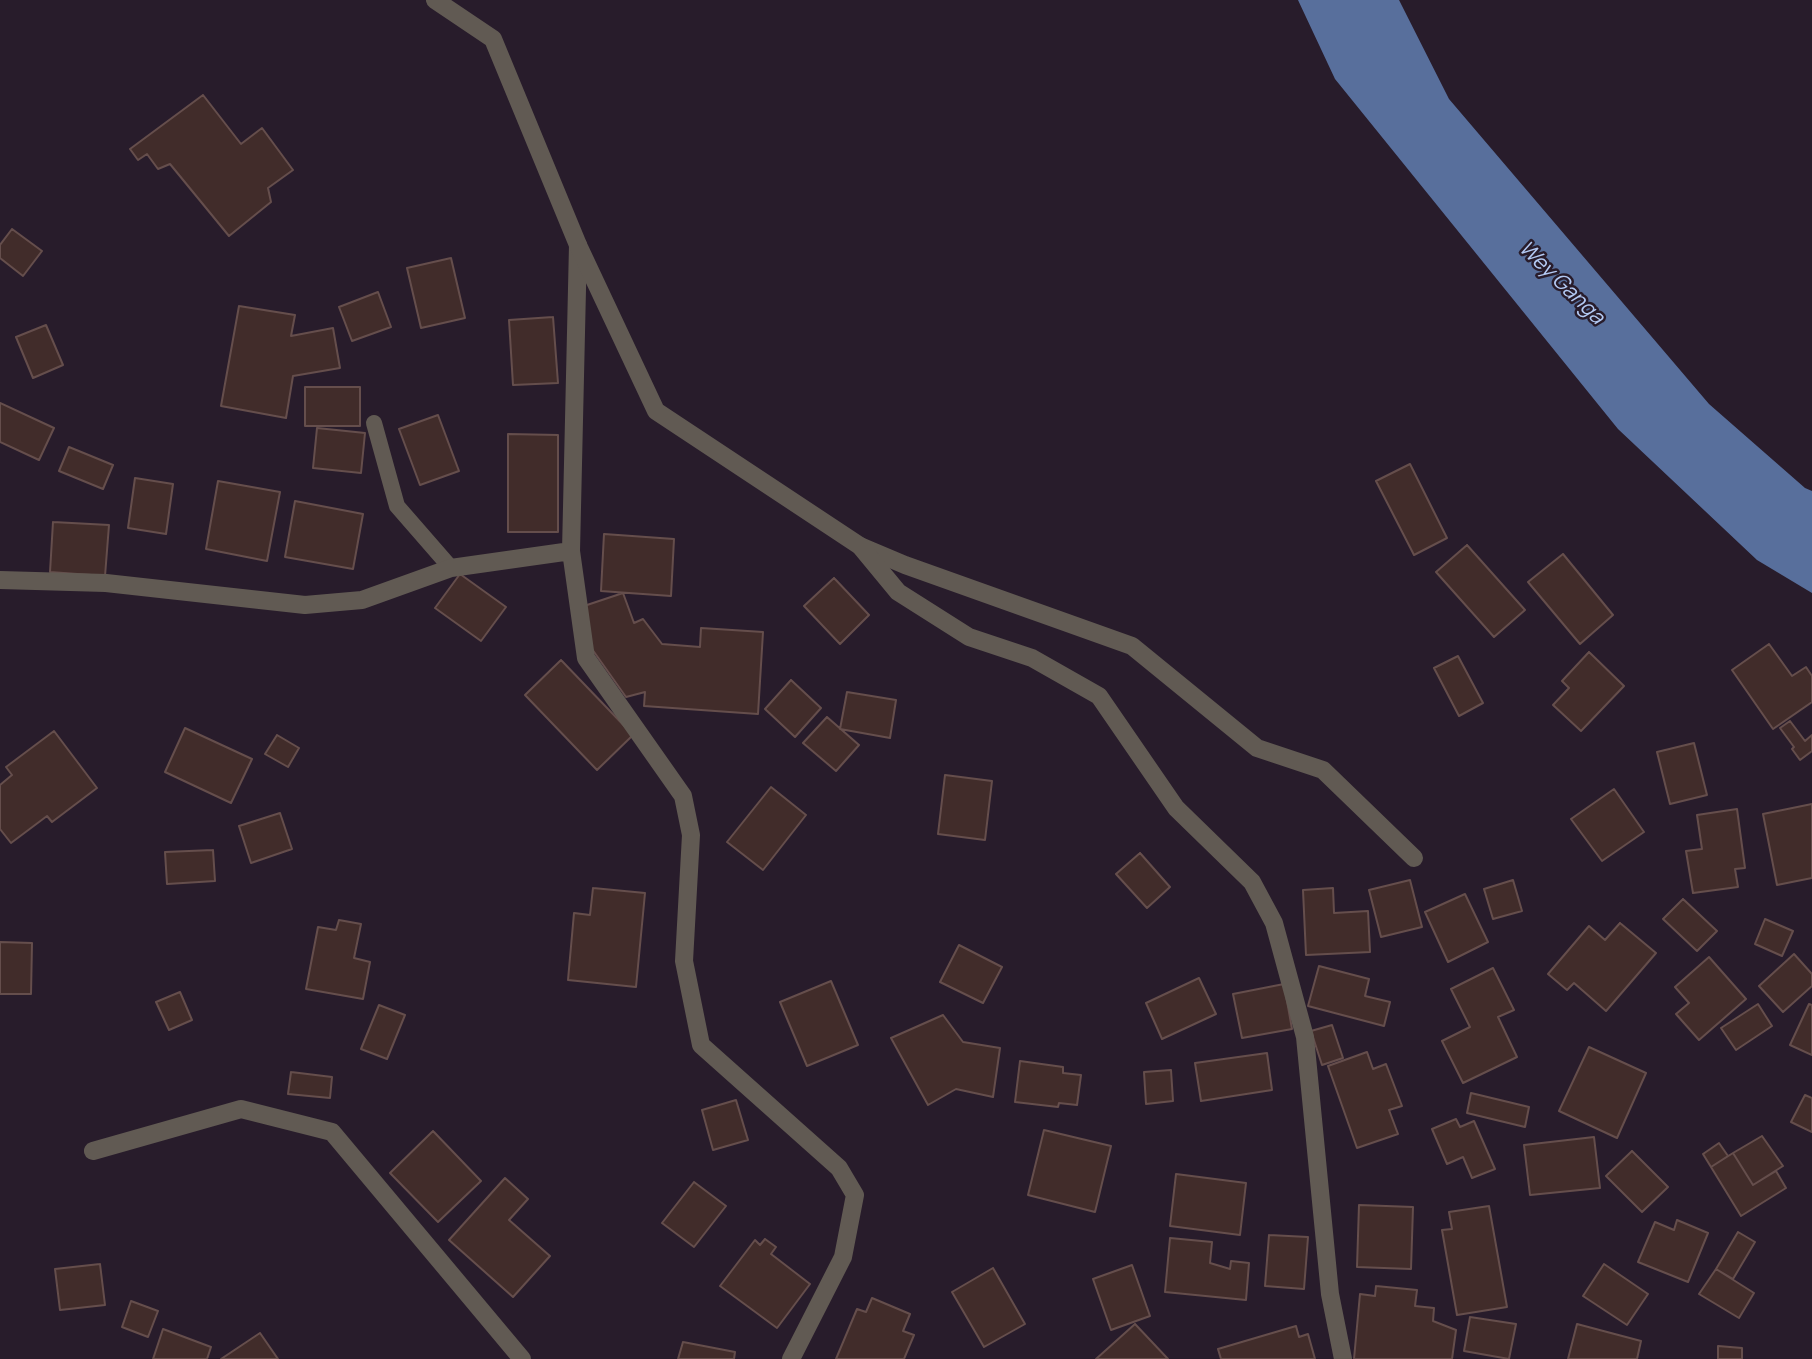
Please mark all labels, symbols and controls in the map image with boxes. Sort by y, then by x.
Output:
water label: Wey Ganga [1513,236,1609,330]

